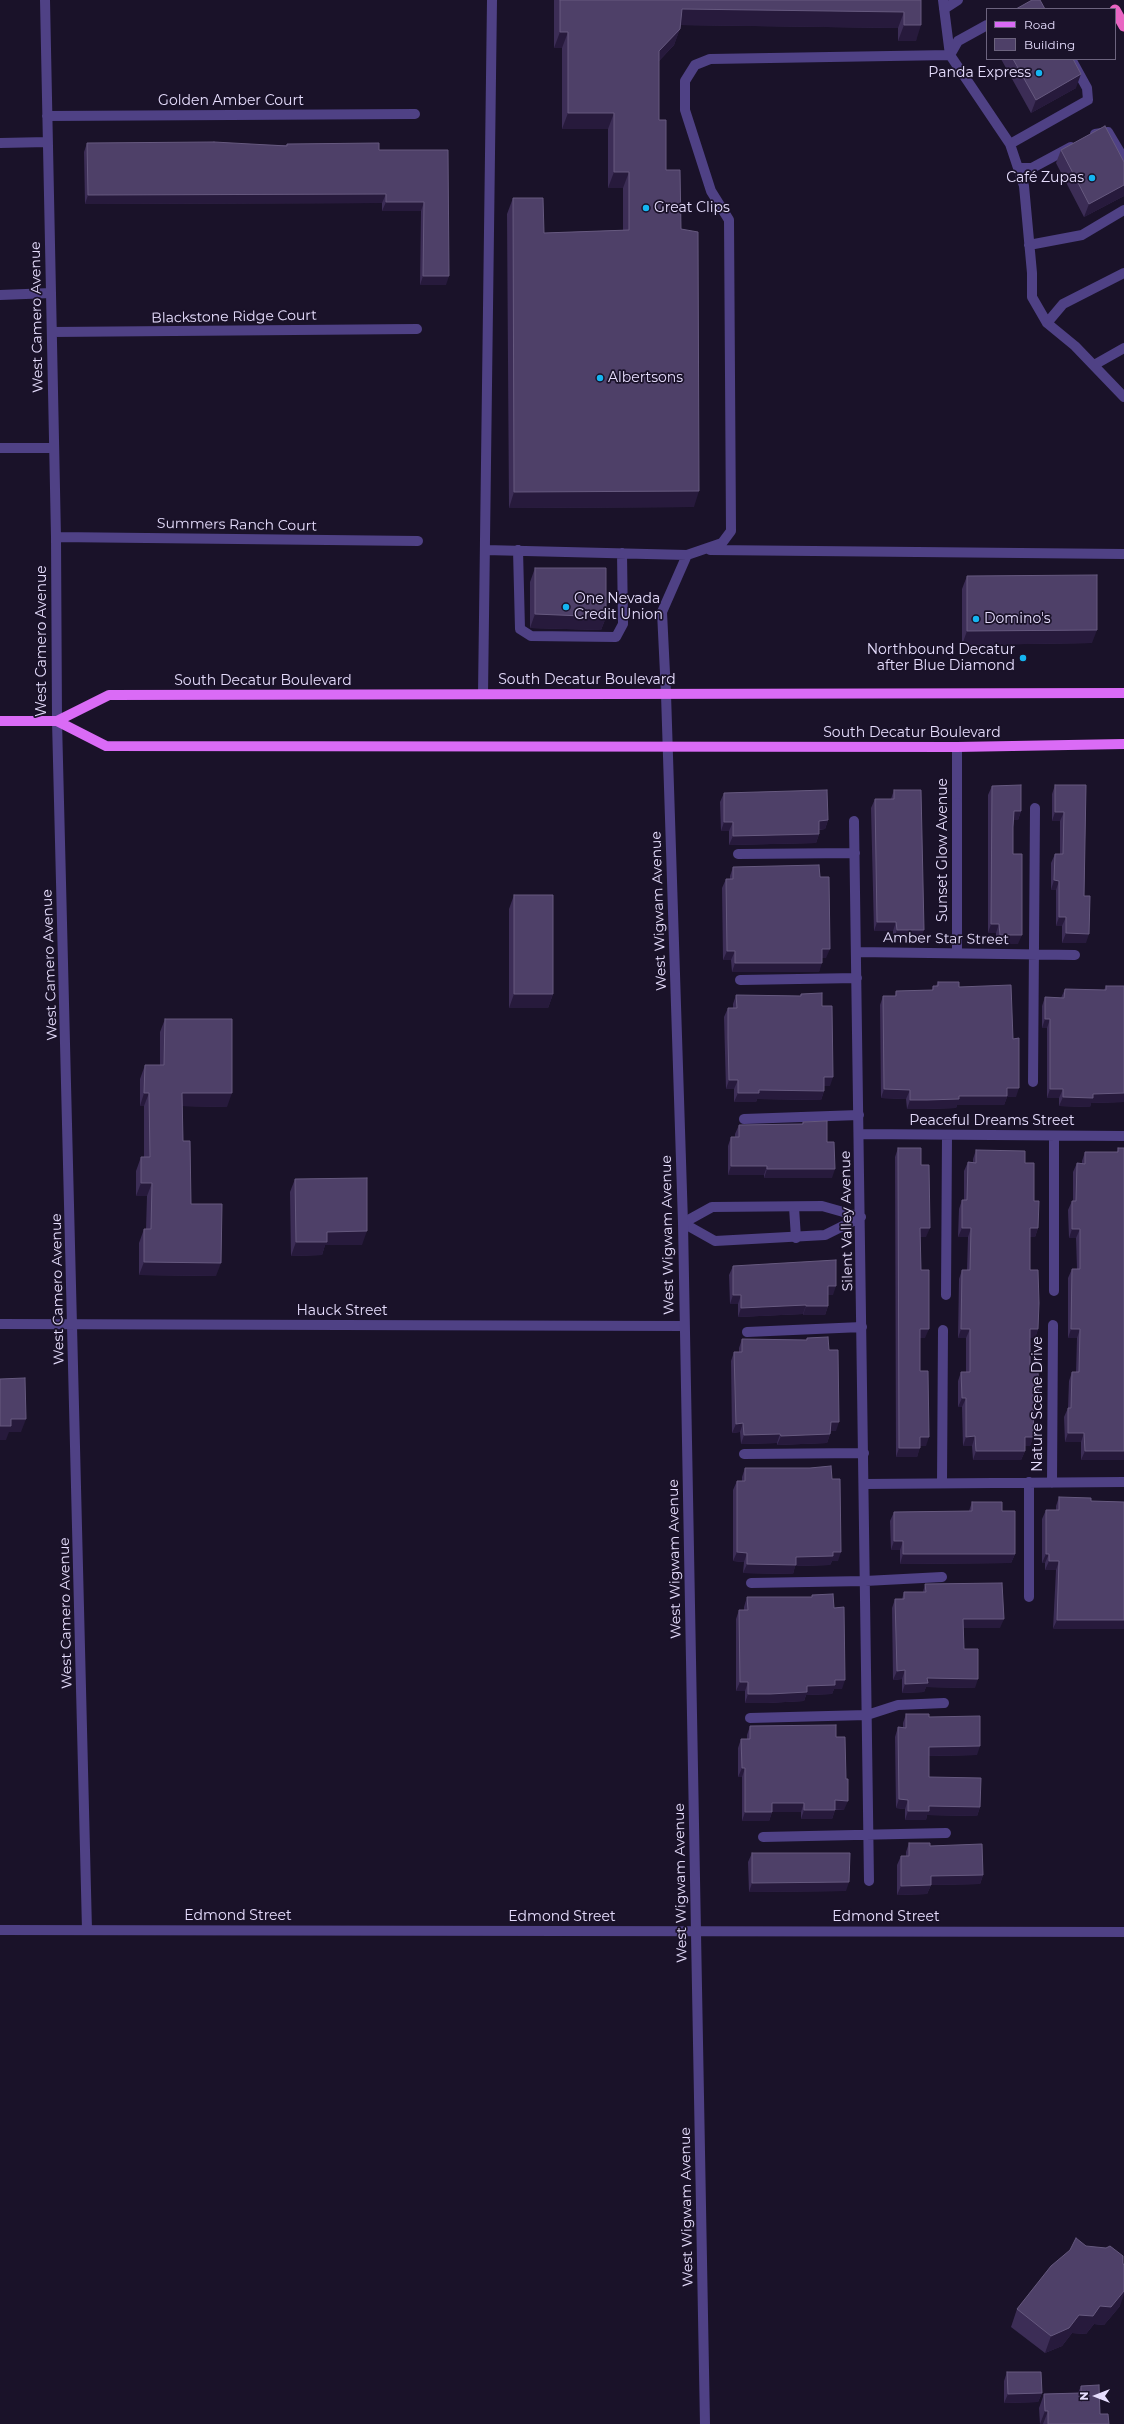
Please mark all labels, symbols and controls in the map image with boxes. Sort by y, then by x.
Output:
legend [986,8,1116,60]
text: Road [1024,17,1055,32]
text: Building [1024,37,1075,52]
place label: Panda Express [928,65,1031,81]
marker: Panda Express [1034,68,1044,78]
street label: Golden Amber Court [158,93,304,109]
place label: Café Zupas [1006,170,1084,186]
marker: Café Zupas [1087,173,1097,183]
place label: Great Clips [654,200,730,216]
marker: Great Clips [641,203,651,213]
street label: West Camero Avenue [27,241,47,393]
street label: Blackstone Ridge Court [151,307,317,327]
place label: Albertsons [608,370,683,386]
marker: Albertsons [595,373,605,383]
street label: Summers Ranch Court [157,515,317,535]
street label: West Camero Avenue [34,565,50,717]
place label: One Nevada Credit Union [574,591,663,624]
marker: One Nevada Credit Union [561,602,571,612]
place label: Domino's [984,611,1051,627]
marker: Domino's [971,614,981,624]
place label: Northbound Decatur after Blue Diamond [867,642,1015,674]
marker: Northbound Decatur after Blue Diamond [1018,653,1028,663]
street label: South Decatur Boulevard [498,672,676,688]
street label: South Decatur Boulevard [174,673,352,689]
street label: South Decatur Boulevard [823,725,1001,741]
street label: Sunset Glow Avenue [935,778,951,922]
street label: West Wigwam Avenue [648,831,670,991]
street label: West Camero Avenue [39,889,61,1041]
street label: Amber Star Street [883,930,1009,948]
street label: Peaceful Dreams Street [909,1113,1075,1129]
street label: Silent Valley Avenue [837,1151,857,1291]
street label: West Wigwam Avenue [658,1155,678,1315]
street label: West Camero Avenue [48,1213,68,1365]
street label: Hauck Street [296,1303,388,1319]
street label: Nature Scene Drive [1030,1336,1046,1472]
street label: West Wigwam Avenue [665,1479,685,1639]
street label: West Camero Avenue [56,1537,76,1689]
street label: West Wigwam Avenue [671,1803,691,1963]
street label: Edmond Street [184,1908,292,1924]
street label: Edmond Street [508,1909,616,1925]
street label: Edmond Street [832,1909,940,1925]
street label: West Wigwam Avenue [677,2127,697,2287]
north arrow [1076,2376,1116,2416]
text: N [1077,2392,1091,2400]

